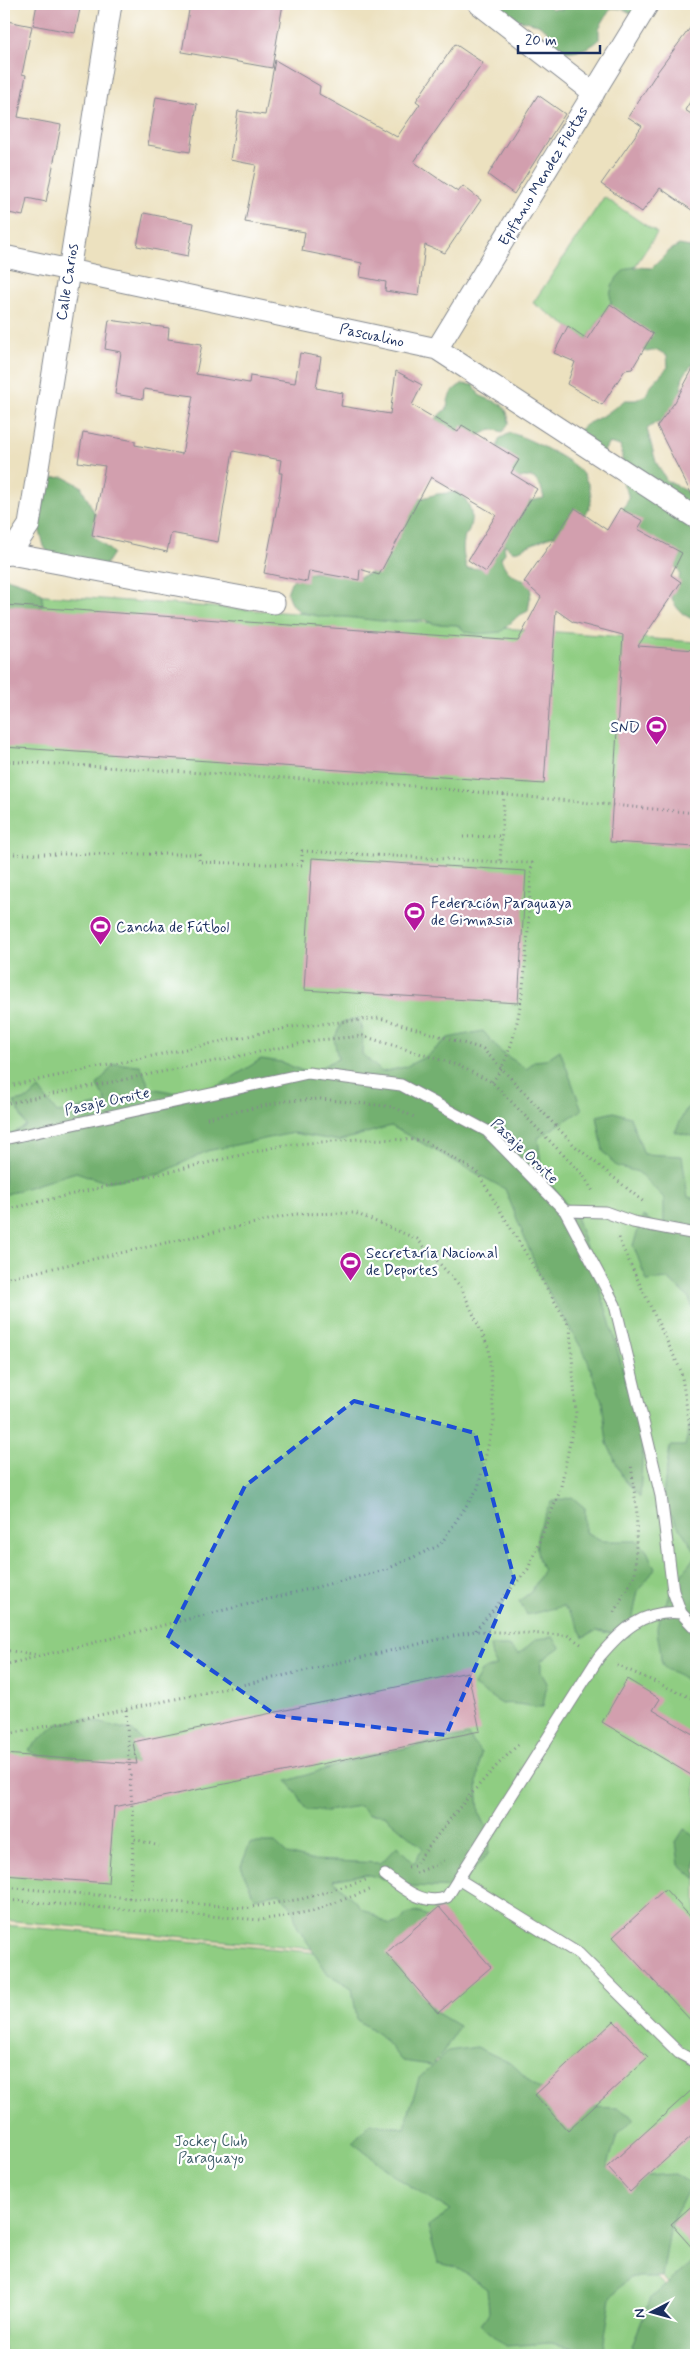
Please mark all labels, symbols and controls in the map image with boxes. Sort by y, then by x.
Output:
scale bar [518,22,600,54]
text: 20 m [525,31,557,51]
street label: Epifanio Mendez Fleitas [494,103,594,250]
street label: Calle Carios [52,242,84,322]
street label: Pascualino [338,319,406,353]
sports icon: SND [644,715,668,746]
place label: SND [610,718,640,738]
place label: Federación Paraguaya de Gimnasia [431,894,572,931]
sports icon: Federación Paraguaya de Gimnasia [403,900,427,931]
sports icon: Cancha de Fútbol [88,915,112,946]
place label: Cancha de Fútbol [116,918,229,938]
street label: Pasaje Oroite [63,1083,152,1121]
street label: Pasaje Oroite [486,1114,563,1189]
place label: Secretaría Nacional de Deportes [366,1244,498,1281]
sports icon: Secretaría Nacional de Deportes [338,1250,362,1281]
park label: Jockey Club Paraguayo [175,2132,247,2170]
north arrow [628,2286,678,2336]
text: N [631,2308,650,2319]

